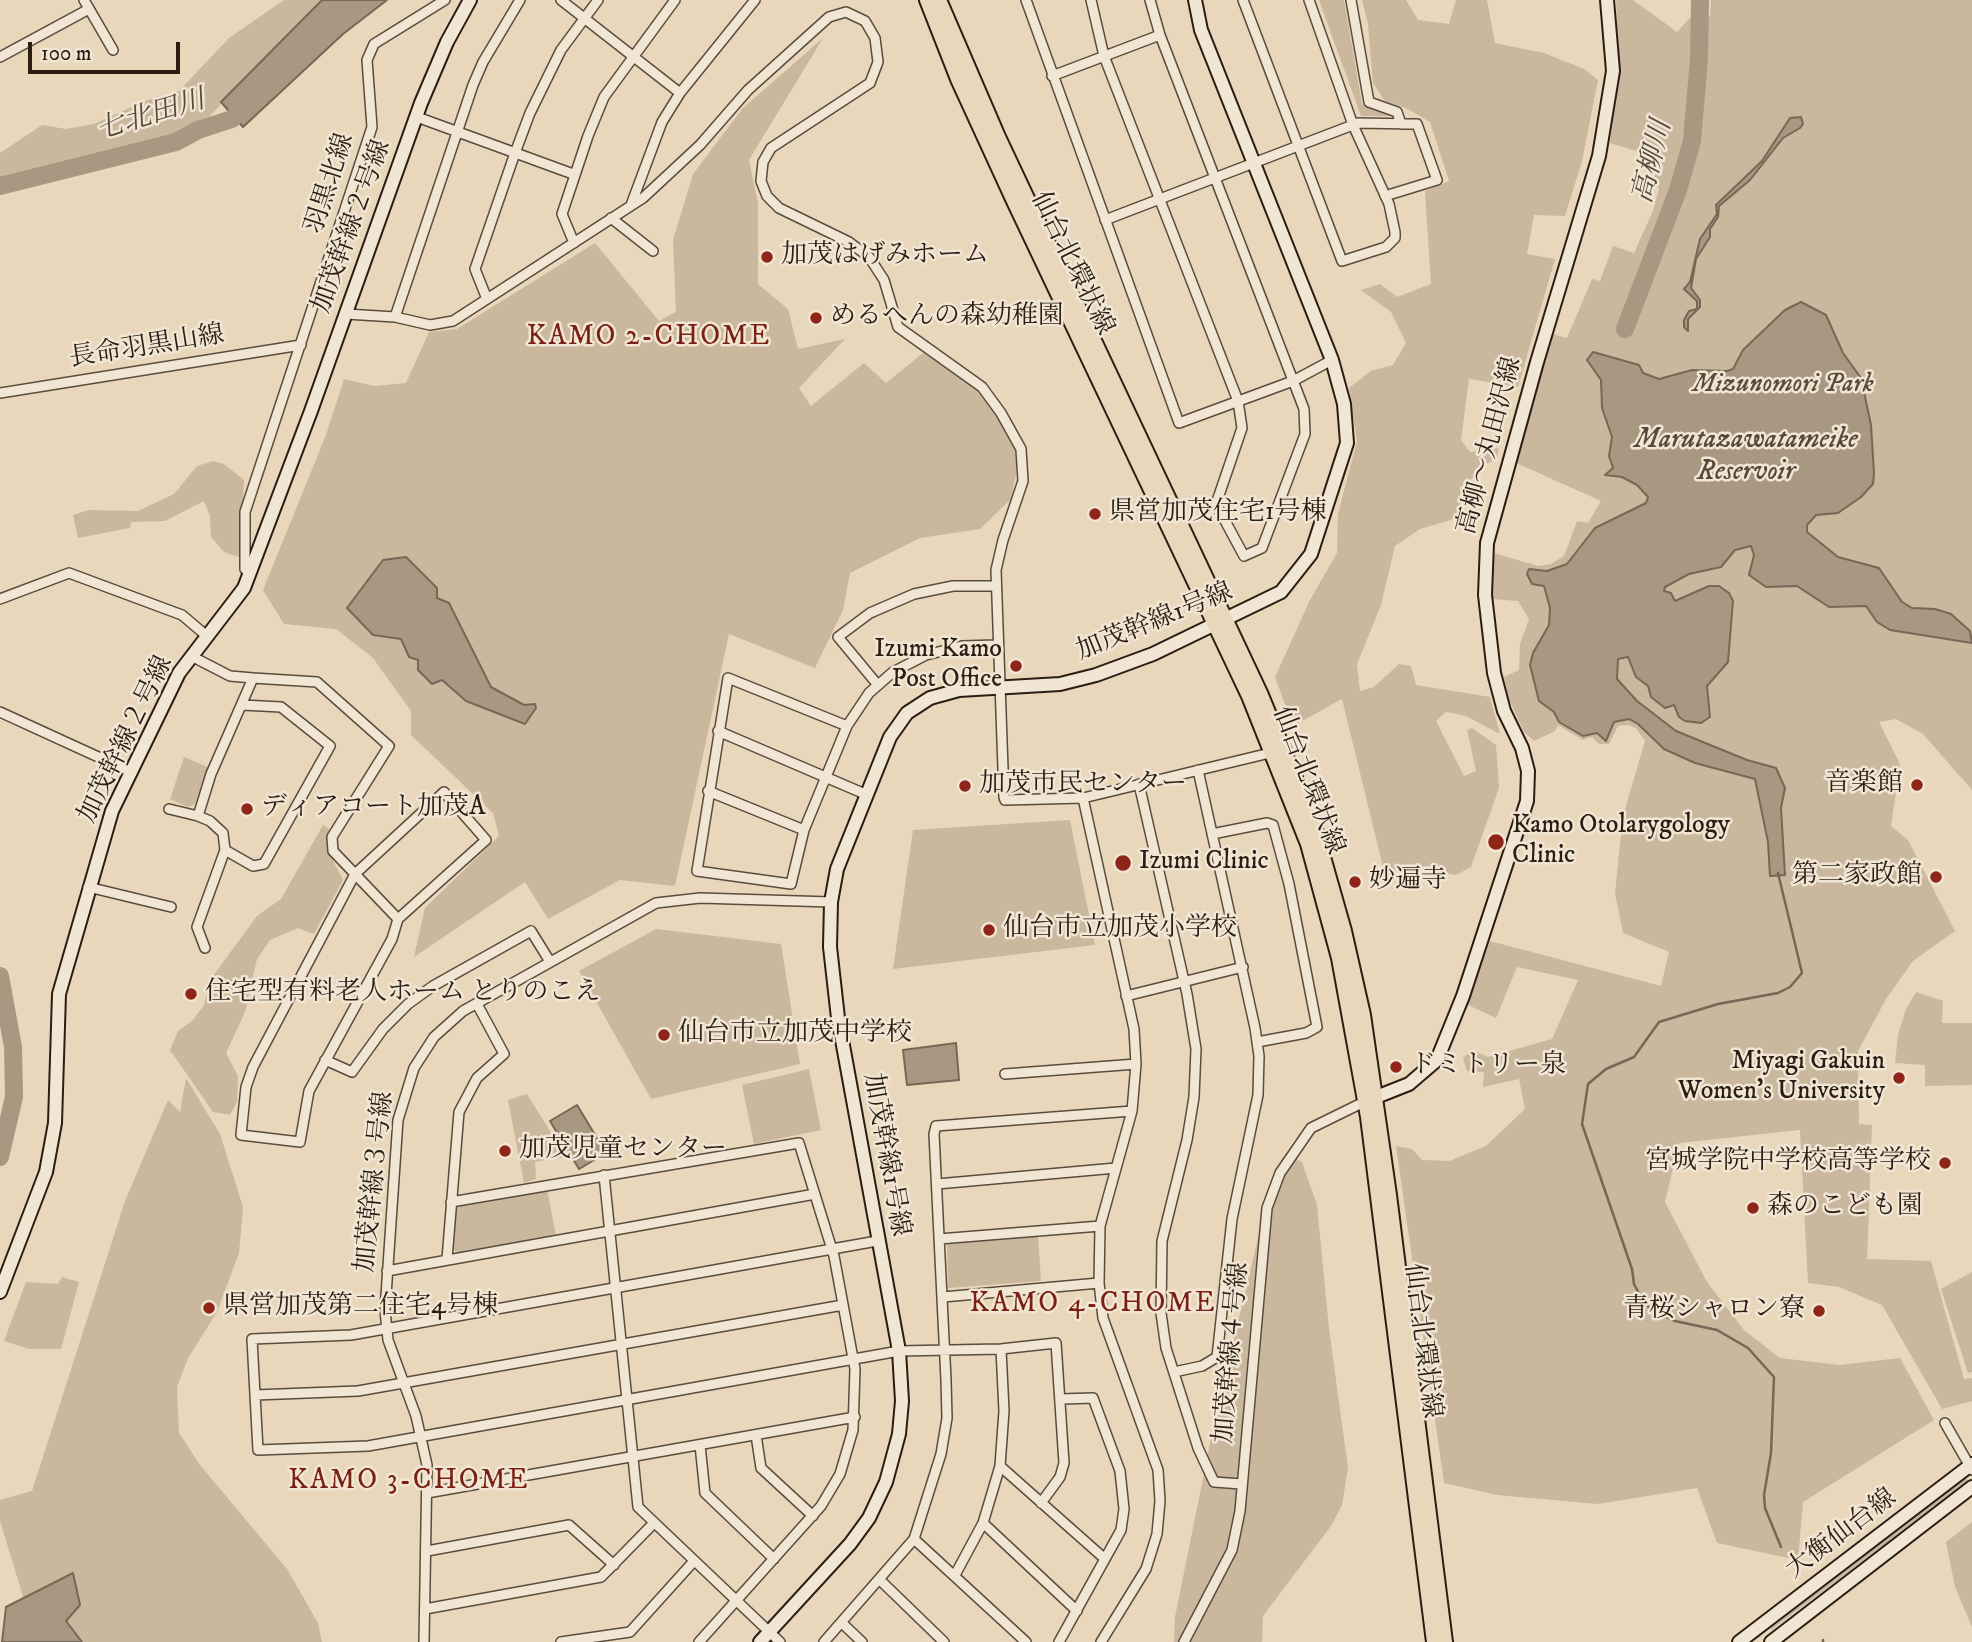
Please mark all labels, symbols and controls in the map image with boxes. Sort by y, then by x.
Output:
scale bar [32,28,184,72]
text: 100 m [41,41,92,67]
water label: 七北田川 [93,85,209,149]
water label: 高柳川 [1628,117,1680,207]
street label: 羽黒北線 [300,130,362,238]
street label: 加茂幹線２号線 [307,136,399,318]
street label: 仙台北環状線 [1023,187,1119,341]
place label: 加茂はげみホーム [781,241,989,273]
marker: 加茂はげみホーム [759,249,775,265]
place label: めるへんの森幼稚園 [830,302,1064,334]
marker: めるへんの森幼稚園 [808,310,824,326]
street label: 長命羽黒山線 [68,320,226,376]
district label: KAMO 2-CHOME [528,321,770,355]
street label: 高柳～丸田沢線 [1452,354,1530,538]
park label: Mizunomori Park [1693,370,1873,402]
water label: Marutazawatameike Reservoir [1634,424,1858,490]
place label: 県営加茂住宅1号棟 [1109,498,1327,530]
marker: 県営加茂住宅1号棟 [1087,506,1103,522]
street label: 加茂幹線1号線 [1072,578,1238,668]
place label: Izumi Kamo Post Office [874,635,1002,696]
street label: 加茂幹線２号線 [73,651,181,829]
marker: Izumi Kamo Post Office [1008,658,1024,674]
street label: 仙台北環状線 [1264,703,1350,859]
place label: 音楽館 [1825,769,1903,801]
place label: 加茂市民センター [979,770,1187,802]
marker: 音楽館 [1909,777,1925,793]
marker: 加茂市民センター [957,778,973,794]
place label: ディアコート加茂A [261,793,486,825]
marker: ディアコート加茂A [239,801,255,817]
place label: Kamo Otolarygology Clinic [1512,811,1730,872]
marker: Kamo Otolarygology Clinic [1486,832,1506,852]
place label: Izumi Clinic [1139,847,1269,879]
marker: Izumi Clinic [1113,853,1133,873]
place label: 第二家政館 [1792,861,1922,893]
place label: 妙遍寺 [1369,866,1447,898]
marker: 第二家政館 [1928,869,1944,885]
marker: 妙遍寺 [1347,874,1363,890]
place label: 仙台市立加茂小学校 [1003,914,1237,946]
marker: 仙台市立加茂小学校 [981,922,997,938]
place label: 住宅型有料老人ホーム とりのこえ [205,978,601,1010]
marker: 住宅型有料老人ホーム とりのこえ [183,986,199,1002]
place label: 仙台市立加茂中学校 [678,1019,912,1051]
marker: 仙台市立加茂中学校 [656,1027,672,1043]
place label: Miyagi Gakuin Women's University [1678,1047,1885,1108]
place label: ドミトリー泉 [1410,1051,1566,1083]
marker: ドミトリー泉 [1388,1059,1404,1075]
marker: Miyagi Gakuin Women's University [1891,1070,1907,1086]
street label: 加茂幹線1号線 [855,1071,915,1239]
street label: 加茂幹線３号線 [351,1090,401,1274]
place label: 加茂児童センター [519,1135,727,1167]
marker: 加茂児童センター [497,1143,513,1159]
place label: 宮城学院中学校高等学校 [1645,1147,1931,1179]
marker: 宮城学院中学校高等学校 [1937,1155,1953,1171]
place label: 森のこども園 [1767,1192,1923,1224]
marker: 森のこども園 [1745,1200,1761,1216]
street label: 加茂幹線４号線 [1210,1261,1256,1445]
street label: 仙台北環状線 [1396,1262,1446,1420]
district label: KAMO 4-CHOME [971,1288,1215,1322]
place label: 県営加茂第二住宅4号棟 [223,1292,498,1324]
place label: 青桜シャロン寮 [1623,1295,1805,1327]
marker: 県営加茂第二住宅4号棟 [201,1300,217,1316]
marker: 青桜シャロン寮 [1811,1303,1827,1319]
district label: KAMO 3-CHOME [290,1465,528,1499]
street label: 大衡仙台線 [1781,1483,1903,1587]

